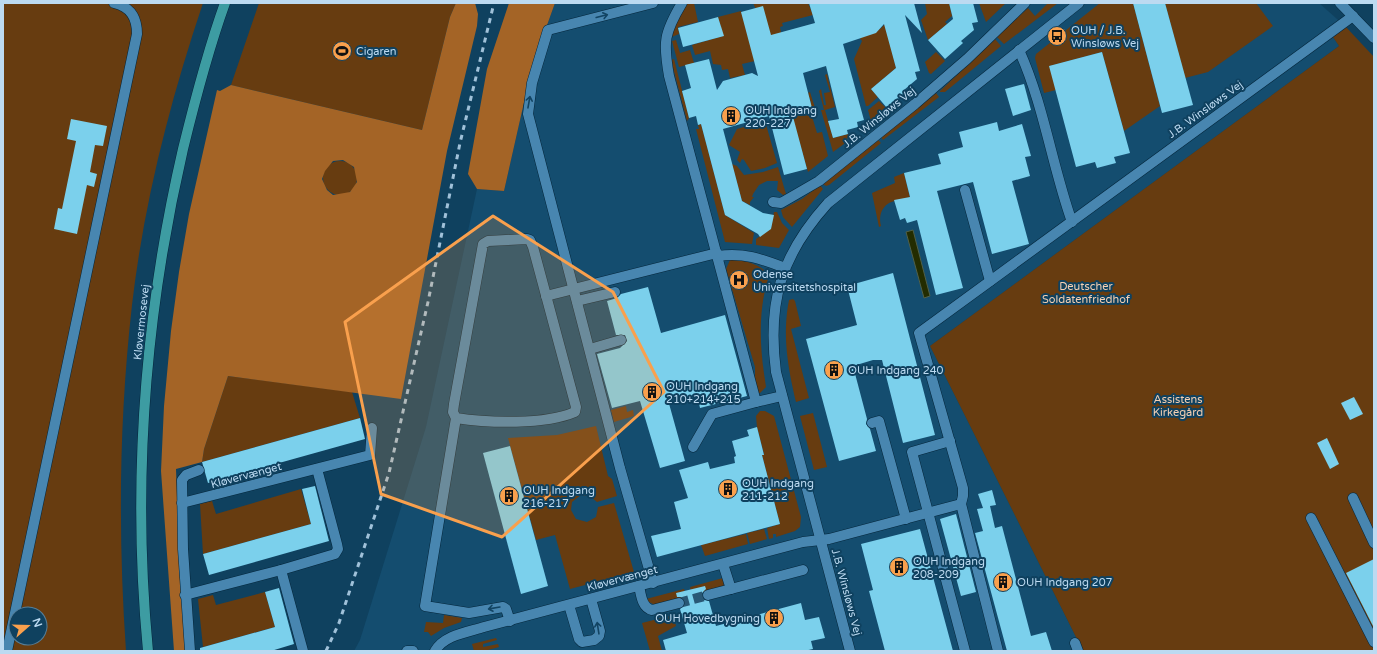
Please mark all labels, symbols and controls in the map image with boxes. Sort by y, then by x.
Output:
one-way arrow [595,12,608,19]
place label: OUH / J.B. Winsløws Vej [1071,24,1139,50]
bus stop icon: OUH / J.B. Winsløws Vej [1046,25,1068,47]
sports icon: Cigaren [331,40,353,62]
place label: Cigaren [356,45,396,58]
street label: J.B. Winsløws Vej [1165,78,1245,141]
street label: J.B. Winsløws Vej [841,84,918,151]
one-way arrow [525,96,533,109]
place label: OUH Indgang 220-227 [745,104,817,130]
building icon: OUH Indgang 220-227 [720,105,742,127]
place label: Odense Universitetshospital [753,268,856,294]
hospital icon: Odense Universitetshospital [728,269,750,291]
park label: Deutscher Soldatenfriedhof [1042,280,1131,306]
street label: Kløvermosevej [131,283,152,360]
building icon: OUH Indgang 240 [823,359,845,381]
place label: OUH Indgang 240 [848,364,944,377]
place label: OUH Indgang 210+214+215 [666,380,741,406]
building icon: OUH Indgang 210+214+215 [641,381,663,403]
park label: Assistens Kirkegård [1153,393,1203,419]
street label: Kløvervænget [209,460,283,491]
place label: OUH Indgang 211-212 [742,477,814,503]
building icon: OUH Indgang 211-212 [717,478,739,500]
place label: OUH Indgang 216-217 [523,484,595,510]
building icon: OUH Indgang 216-217 [498,485,520,507]
street label: J.B. Winsløws Vej [829,547,864,637]
place label: OUH Indgang 208-209 [913,555,985,581]
building icon: OUH Indgang 208-209 [888,556,910,578]
street label: Kløvervænget [585,563,659,594]
building icon: OUH Indgang 207 [992,571,1014,593]
place label: OUH Indgang 207 [1017,576,1113,589]
one-way arrow [488,605,501,613]
north arrow [8,606,48,646]
building icon: OUH Hovedbygning [763,607,785,629]
place label: OUH Hovedbygning [655,612,760,625]
text: N [29,616,45,629]
one-way arrow [594,621,602,634]

